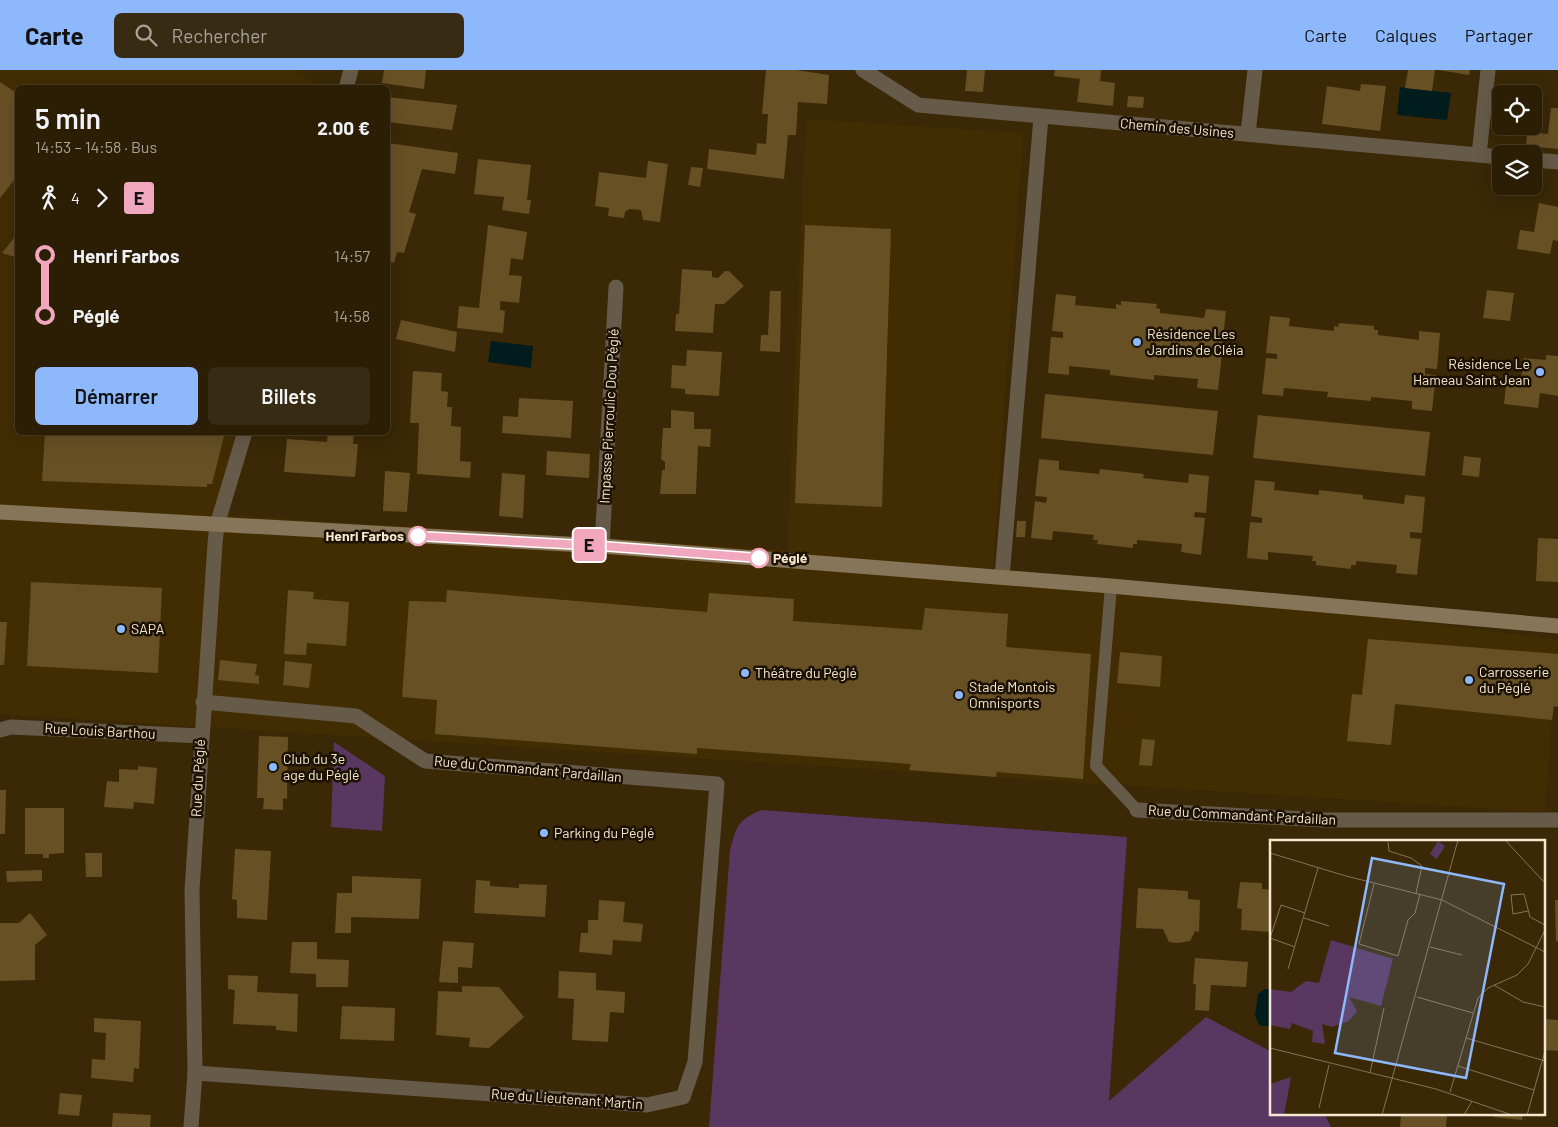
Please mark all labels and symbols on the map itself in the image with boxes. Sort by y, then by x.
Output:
street label: Chemin des Usines [1119,114,1235,141]
place label: Résidence Les Jardins de Cléia [1147,325,1243,358]
street label: Impasse Pierroulic Dou Péglé [595,328,622,504]
marker: Résidence Les Jardins de Cléia [1131,336,1143,348]
place label: Résidence Le Hameau Saint Jean [1413,355,1530,388]
marker: Résidence Le Hameau Saint Jean [1534,366,1546,378]
marker: Henri Farbos [408,526,428,546]
place label: Henri Farbos [326,527,404,544]
line badge: E [573,529,605,561]
marker: Péglé [749,548,769,568]
place label: Péglé [773,549,808,566]
place label: SAPA [131,620,165,637]
marker: SAPA [115,623,127,635]
place label: Carrosserie du Péglé [1479,663,1549,696]
place label: Théâtre du Péglé [755,664,857,681]
marker: Théâtre du Péglé [739,667,751,679]
marker: Carrosserie du Péglé [1463,674,1475,686]
place label: Stade Montois Omnisports [969,678,1056,711]
marker: Stade Montois Omnisports [953,689,965,701]
street label: Rue Louis Barthou [44,719,156,742]
street label: Rue du Péglé [187,739,208,817]
place label: Club du 3e age du Péglé [283,750,360,783]
street label: Rue du Commandant Pardaillan [433,752,623,785]
marker: Club du 3e age du Péglé [267,761,279,773]
street label: Rue du Commandant Pardaillan [1148,801,1337,828]
place label: Parking du Péglé [554,824,655,841]
marker: Parking du Péglé [538,827,550,839]
inset map [1270,840,1546,1114]
street label: Rue du Lieutenant Martin [491,1085,643,1112]

